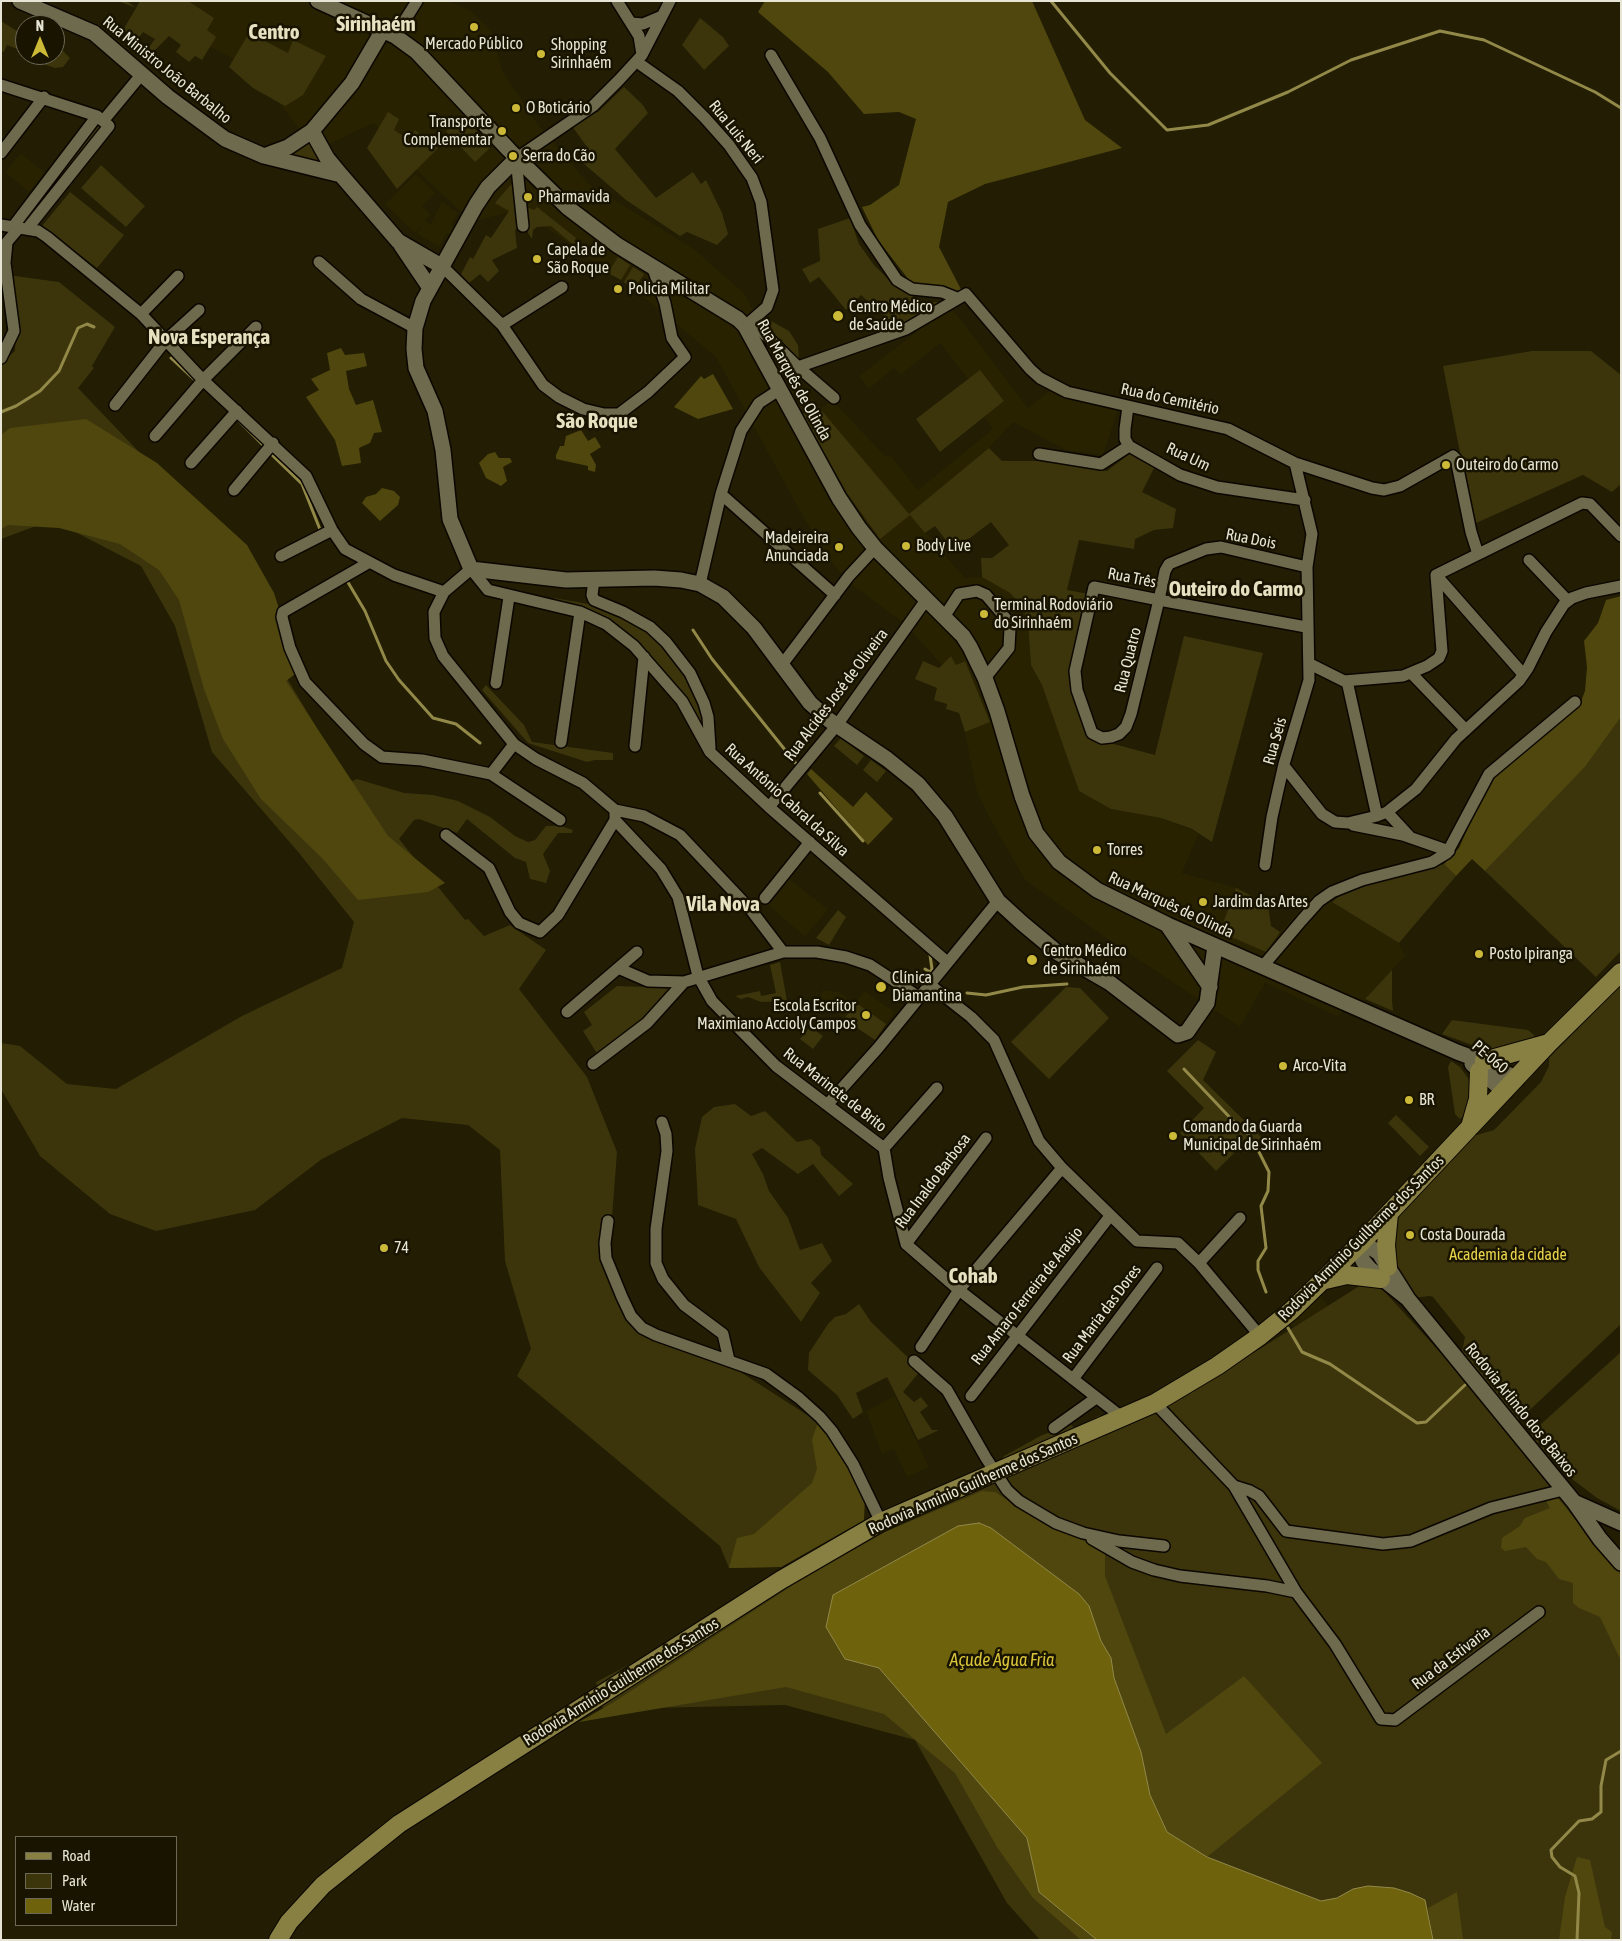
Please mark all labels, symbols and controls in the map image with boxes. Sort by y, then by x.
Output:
district label: Sirinhaém [336,11,416,37]
street label: Rua Ministro João Barbalho [99,12,235,128]
north arrow [15,15,65,65]
text: N [36,18,44,34]
district label: Centro [248,19,300,45]
marker: Mercado Público [468,21,480,33]
place label: Mercado Público [425,34,523,54]
place label: Shopping Sirinhaém [551,35,612,73]
marker: Shopping Sirinhaém [535,48,547,60]
street label: Rua Luis Neri [705,96,767,168]
place label: O Boticário [526,98,590,118]
marker: O Boticário [510,102,522,114]
place label: Transporte Complementar [404,112,492,150]
marker: Transporte Complementar [496,125,508,137]
place label: Serra do Cão [523,146,595,166]
marker: Serra do Cão [507,150,519,162]
place label: Pharmavida [538,187,610,207]
marker: Pharmavida [522,191,534,203]
place label: Capela de São Roque [547,240,609,278]
marker: Capela de São Roque [531,253,543,265]
place label: Policia Militar [628,279,709,299]
marker: Policia Militar [612,283,624,295]
place label: Centro Médico de Saúde [849,297,933,335]
marker: Centro Médico de Saúde [831,309,845,323]
street label: Rua Marquês de Olinda [753,316,835,444]
district label: Nova Esperança [148,324,270,350]
street label: Rua do Cemitério [1119,379,1221,419]
district label: São Roque [556,408,638,434]
street label: Rua Um [1163,439,1213,475]
place label: Outeiro do Carmo [1456,455,1559,475]
marker: Outeiro do Carmo [1440,459,1452,471]
street label: Rua Dois [1224,525,1278,553]
place label: Madeireira Anunciada [765,528,829,566]
place label: Body Live [916,536,971,556]
marker: Body Live [900,540,912,552]
marker: Madeireira Anunciada [833,541,845,553]
street label: Rua Três [1106,564,1158,592]
district label: Outeiro do Carmo [1169,576,1303,602]
place label: Terminal Rodoviário do Sirinhaém [994,595,1113,633]
marker: Terminal Rodoviário do Sirinhaém [978,608,990,620]
street label: Rua Alcides José de Oliveira [780,625,892,765]
street label: Rua Quatro [1111,625,1145,695]
street label: Rua Seis [1259,715,1291,767]
street label: Rua Antônio Cabral da Silva [721,739,853,861]
place label: Torres [1107,840,1143,860]
marker: Torres [1091,844,1103,856]
street label: Rua Marquês de Olinda [1105,868,1237,942]
district label: Vila Nova [686,891,760,917]
place label: Jardim das Artes [1213,892,1308,912]
marker: Jardim das Artes [1197,896,1209,908]
place label: Centro Médico de Sirinhaém [1043,941,1127,979]
place label: Posto Ipiranga [1489,944,1573,964]
marker: Posto Ipiranga [1473,948,1485,960]
marker: Centro Médico de Sirinhaém [1025,953,1039,967]
place label: Clínica Diamantina [892,968,962,1006]
marker: Clínica Diamantina [874,980,888,994]
place label: Escola Escritor Maximiano Accioly Campos [697,996,856,1034]
marker: Escola Escritor Maximiano Accioly Campos [860,1009,872,1021]
street label: PE-060 [1468,1036,1512,1078]
street label: Rua Marinete de Brito [780,1044,890,1136]
place label: Arco-Vita [1293,1056,1347,1076]
marker: Arco-Vita [1277,1060,1289,1072]
place label: BR [1419,1090,1435,1110]
marker: BR [1403,1094,1415,1106]
place label: Comando da Guarda Municipal de Sirinhaém [1183,1117,1322,1155]
street label: Rua Inaldo Barbosa [891,1130,975,1232]
marker: Comando da Guarda Municipal de Sirinhaém [1167,1130,1179,1142]
street label: Rodovia Armínio Guilherme dos Santos [1274,1151,1448,1325]
street label: Rua Amaro Ferreira de Araújo [967,1223,1087,1369]
place label: Costa Dourada [1420,1225,1506,1245]
marker: Costa Dourada [1404,1229,1416,1241]
place label: 74 [394,1238,409,1258]
marker: 74 [378,1242,390,1254]
park label: Academia da cidade [1449,1245,1567,1265]
street label: Rua Maria das Dores [1059,1261,1145,1367]
district label: Cohab [948,1263,998,1289]
street label: Rodovia Arlindo dos 8 Baixos [1461,1339,1581,1481]
street label: Rodovia Armínio Guilherme dos Santos [866,1429,1080,1539]
street label: Rodovia Armínio Guilherme dos Santos [520,1614,722,1750]
street label: Rua da Estivaria [1408,1622,1494,1694]
water label: Açude Água Fria [950,1649,1054,1671]
legend [15,1836,178,1926]
text: Road [62,1847,91,1864]
text: Park [62,1872,87,1889]
text: Water [62,1897,95,1914]

